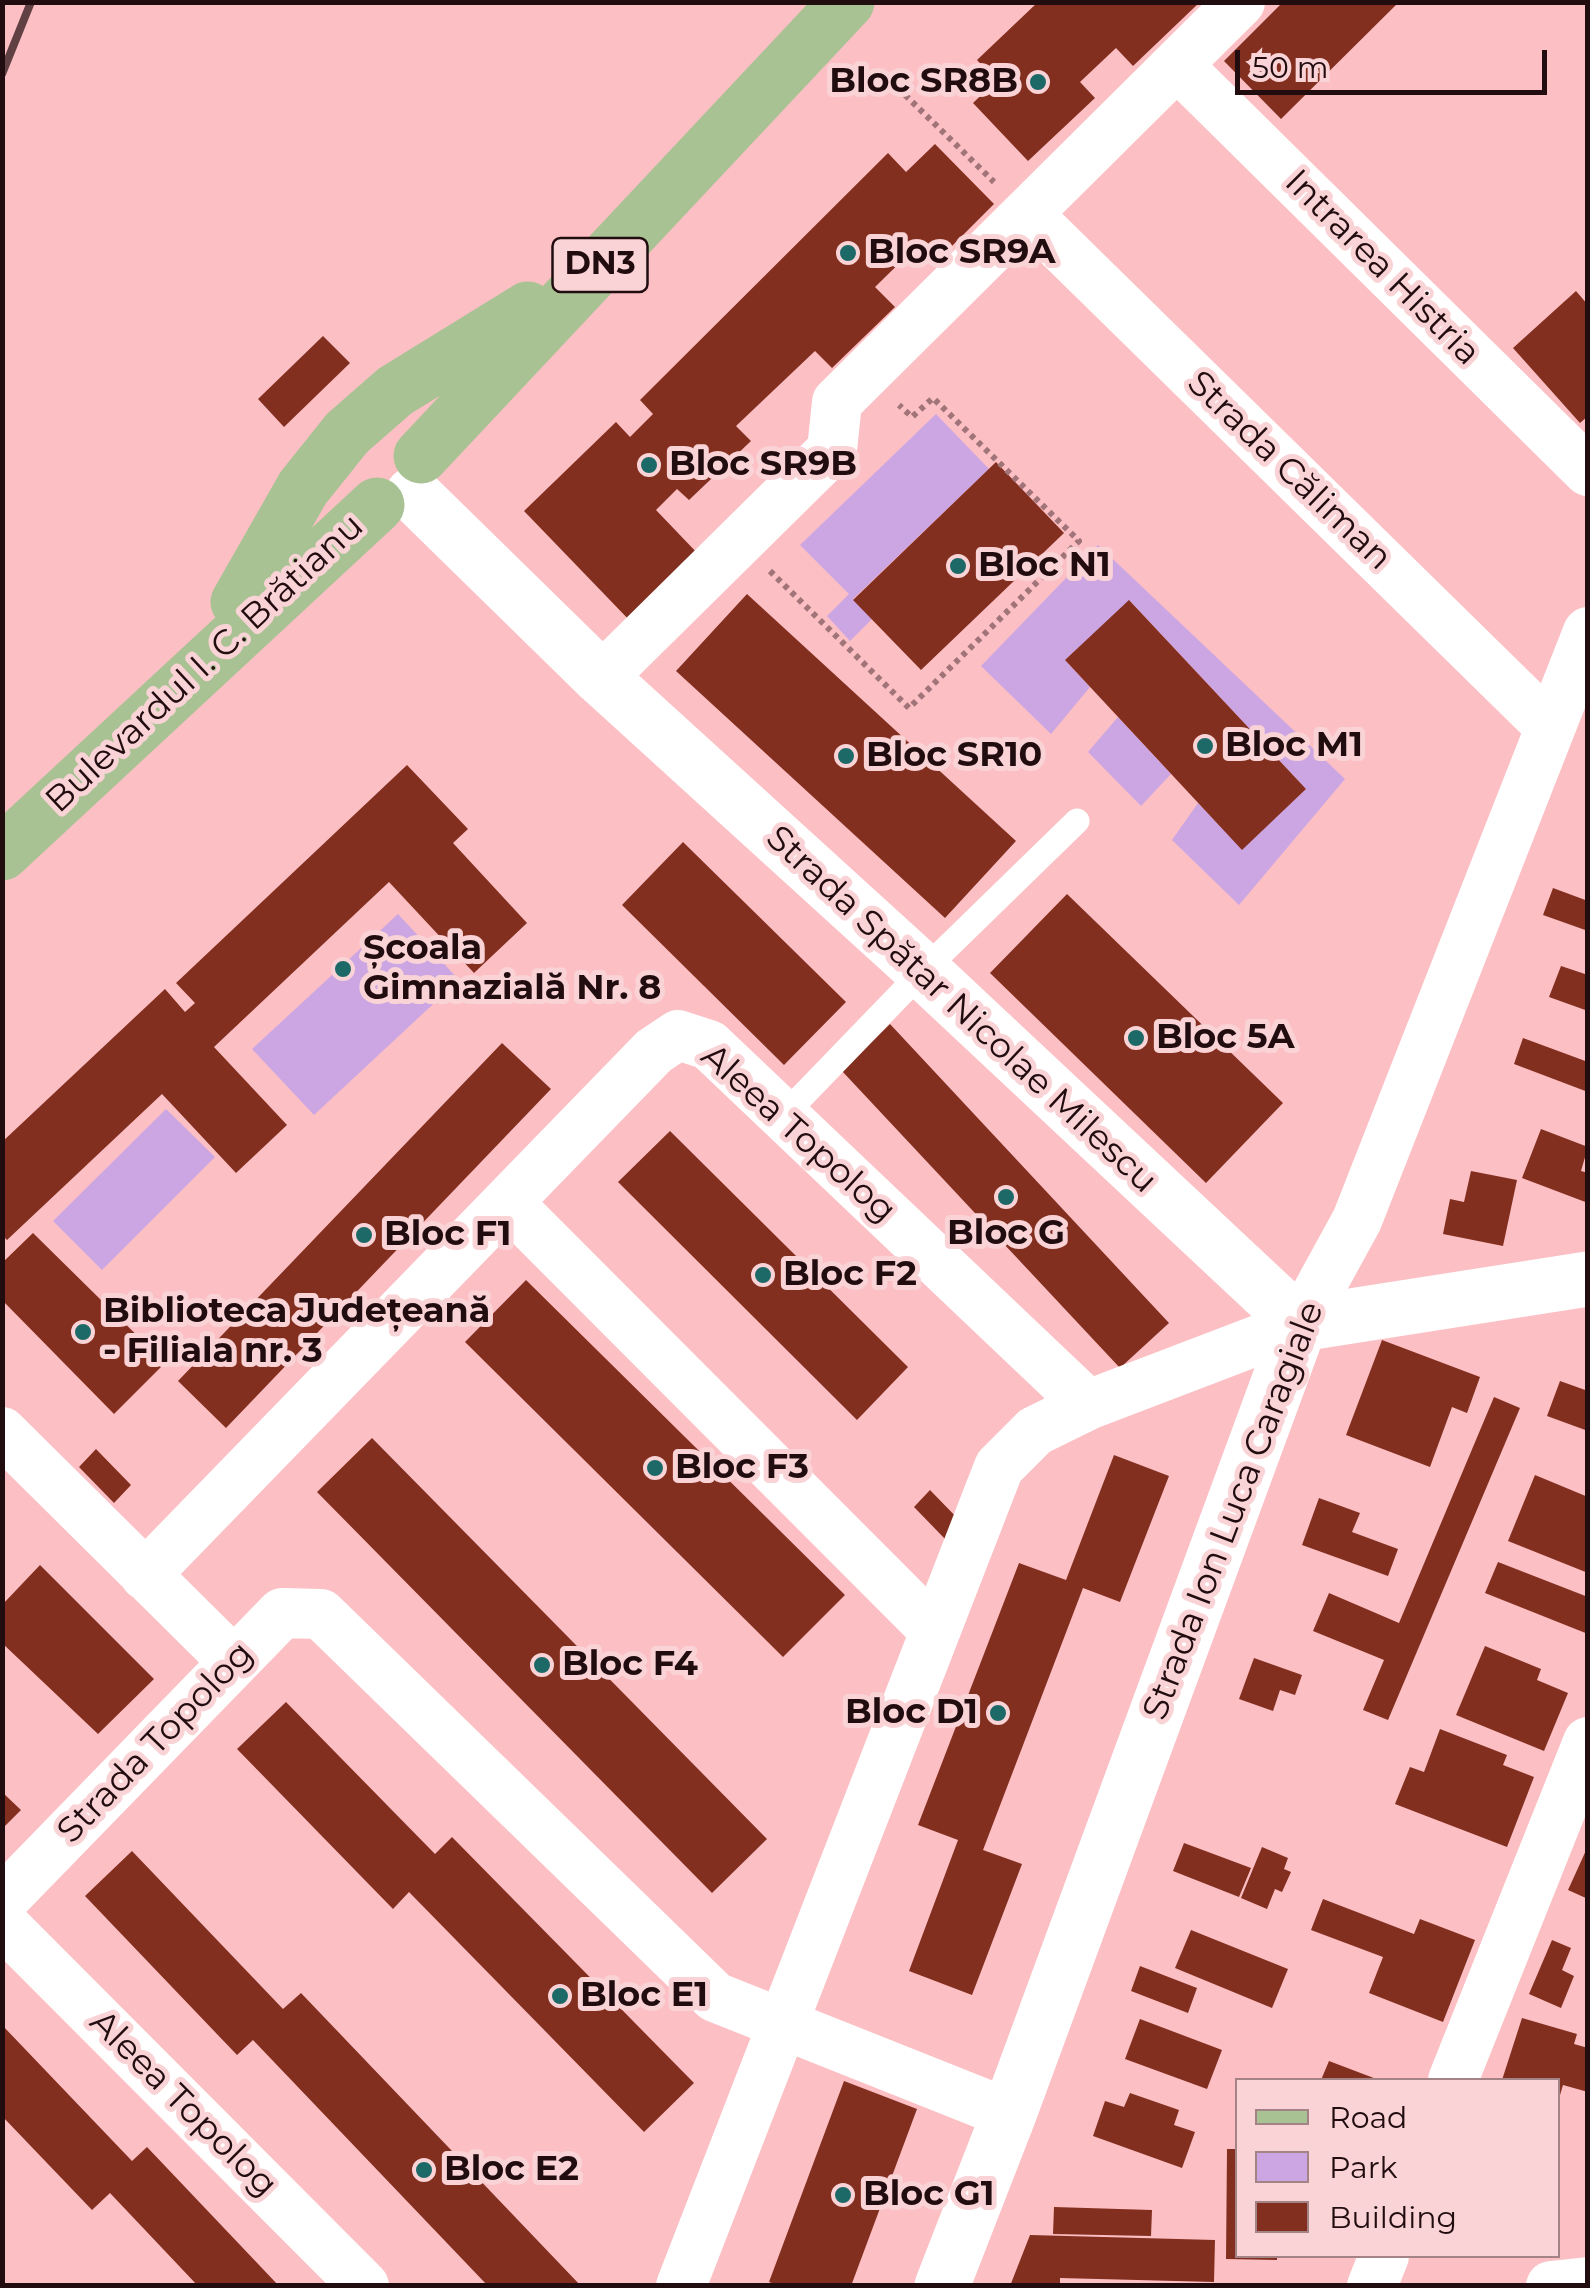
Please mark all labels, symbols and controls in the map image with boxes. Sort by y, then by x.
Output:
scale bar [1240,30,1552,92]
text: 50 m [1252,49,1329,86]
place label: Bloc SR8B [829,61,1018,103]
marker: Bloc SR8B [1027,71,1049,93]
street label: Intrarea Histria [1276,162,1488,374]
place label: Bloc SR9A [868,232,1056,274]
road number: DN3 [552,238,648,292]
marker: Bloc SR9A [837,242,859,264]
street label: Strada Căliman [1178,363,1400,579]
place label: Bloc SR9B [669,444,857,486]
marker: Bloc SR9B [638,454,660,476]
street label: Bulevardul I. C. Brătianu [38,506,372,822]
place label: Bloc N1 [978,545,1111,587]
marker: Bloc N1 [947,555,969,577]
place label: Bloc M1 [1225,725,1363,767]
place label: Bloc SR10 [866,735,1042,777]
marker: Bloc M1 [1194,735,1216,757]
marker: Bloc SR10 [835,745,857,767]
street label: Strada Spătar Nicolae Milescu [757,818,1165,1202]
place label: Școala Gimnazială Nr. 8 [363,928,661,1010]
marker: Școala Gimnazială Nr. 8 [332,958,354,980]
place label: Bloc 5A [1156,1017,1294,1059]
marker: Bloc 5A [1125,1027,1147,1049]
street label: Aleea Topolog [692,1036,904,1232]
marker: Bloc G [995,1186,1017,1208]
place label: Bloc G [947,1213,1065,1255]
place label: Bloc F1 [384,1214,511,1256]
marker: Bloc F1 [353,1224,375,1246]
place label: Bloc F2 [783,1254,917,1296]
marker: Bloc F2 [752,1264,774,1286]
place label: Biblioteca Județeană - Filiala nr. 3 [103,1291,490,1373]
street label: Strada Ion Luca Caragiale [1135,1296,1333,1726]
marker: Biblioteca Județeană - Filiala nr. 3 [72,1321,94,1343]
place label: Bloc F3 [675,1447,809,1489]
marker: Bloc F3 [644,1457,666,1479]
street label: Strada Topolog [49,1634,263,1852]
place label: Bloc F4 [562,1644,698,1686]
marker: Bloc F4 [531,1654,553,1676]
place label: Bloc D1 [845,1692,978,1734]
marker: Bloc D1 [987,1702,1009,1724]
place label: Bloc E1 [580,1975,708,2017]
marker: Bloc E1 [549,1985,571,2007]
street label: Aleea Topolog [81,2002,285,2206]
legend [1235,2078,1560,2258]
text: Road [1329,2099,1407,2136]
place label: Bloc E2 [444,2149,579,2191]
text: Park [1329,2149,1398,2186]
marker: Bloc E2 [413,2159,435,2181]
place label: Bloc G1 [863,2174,995,2216]
marker: Bloc G1 [832,2184,854,2206]
text: Building [1329,2199,1457,2236]

